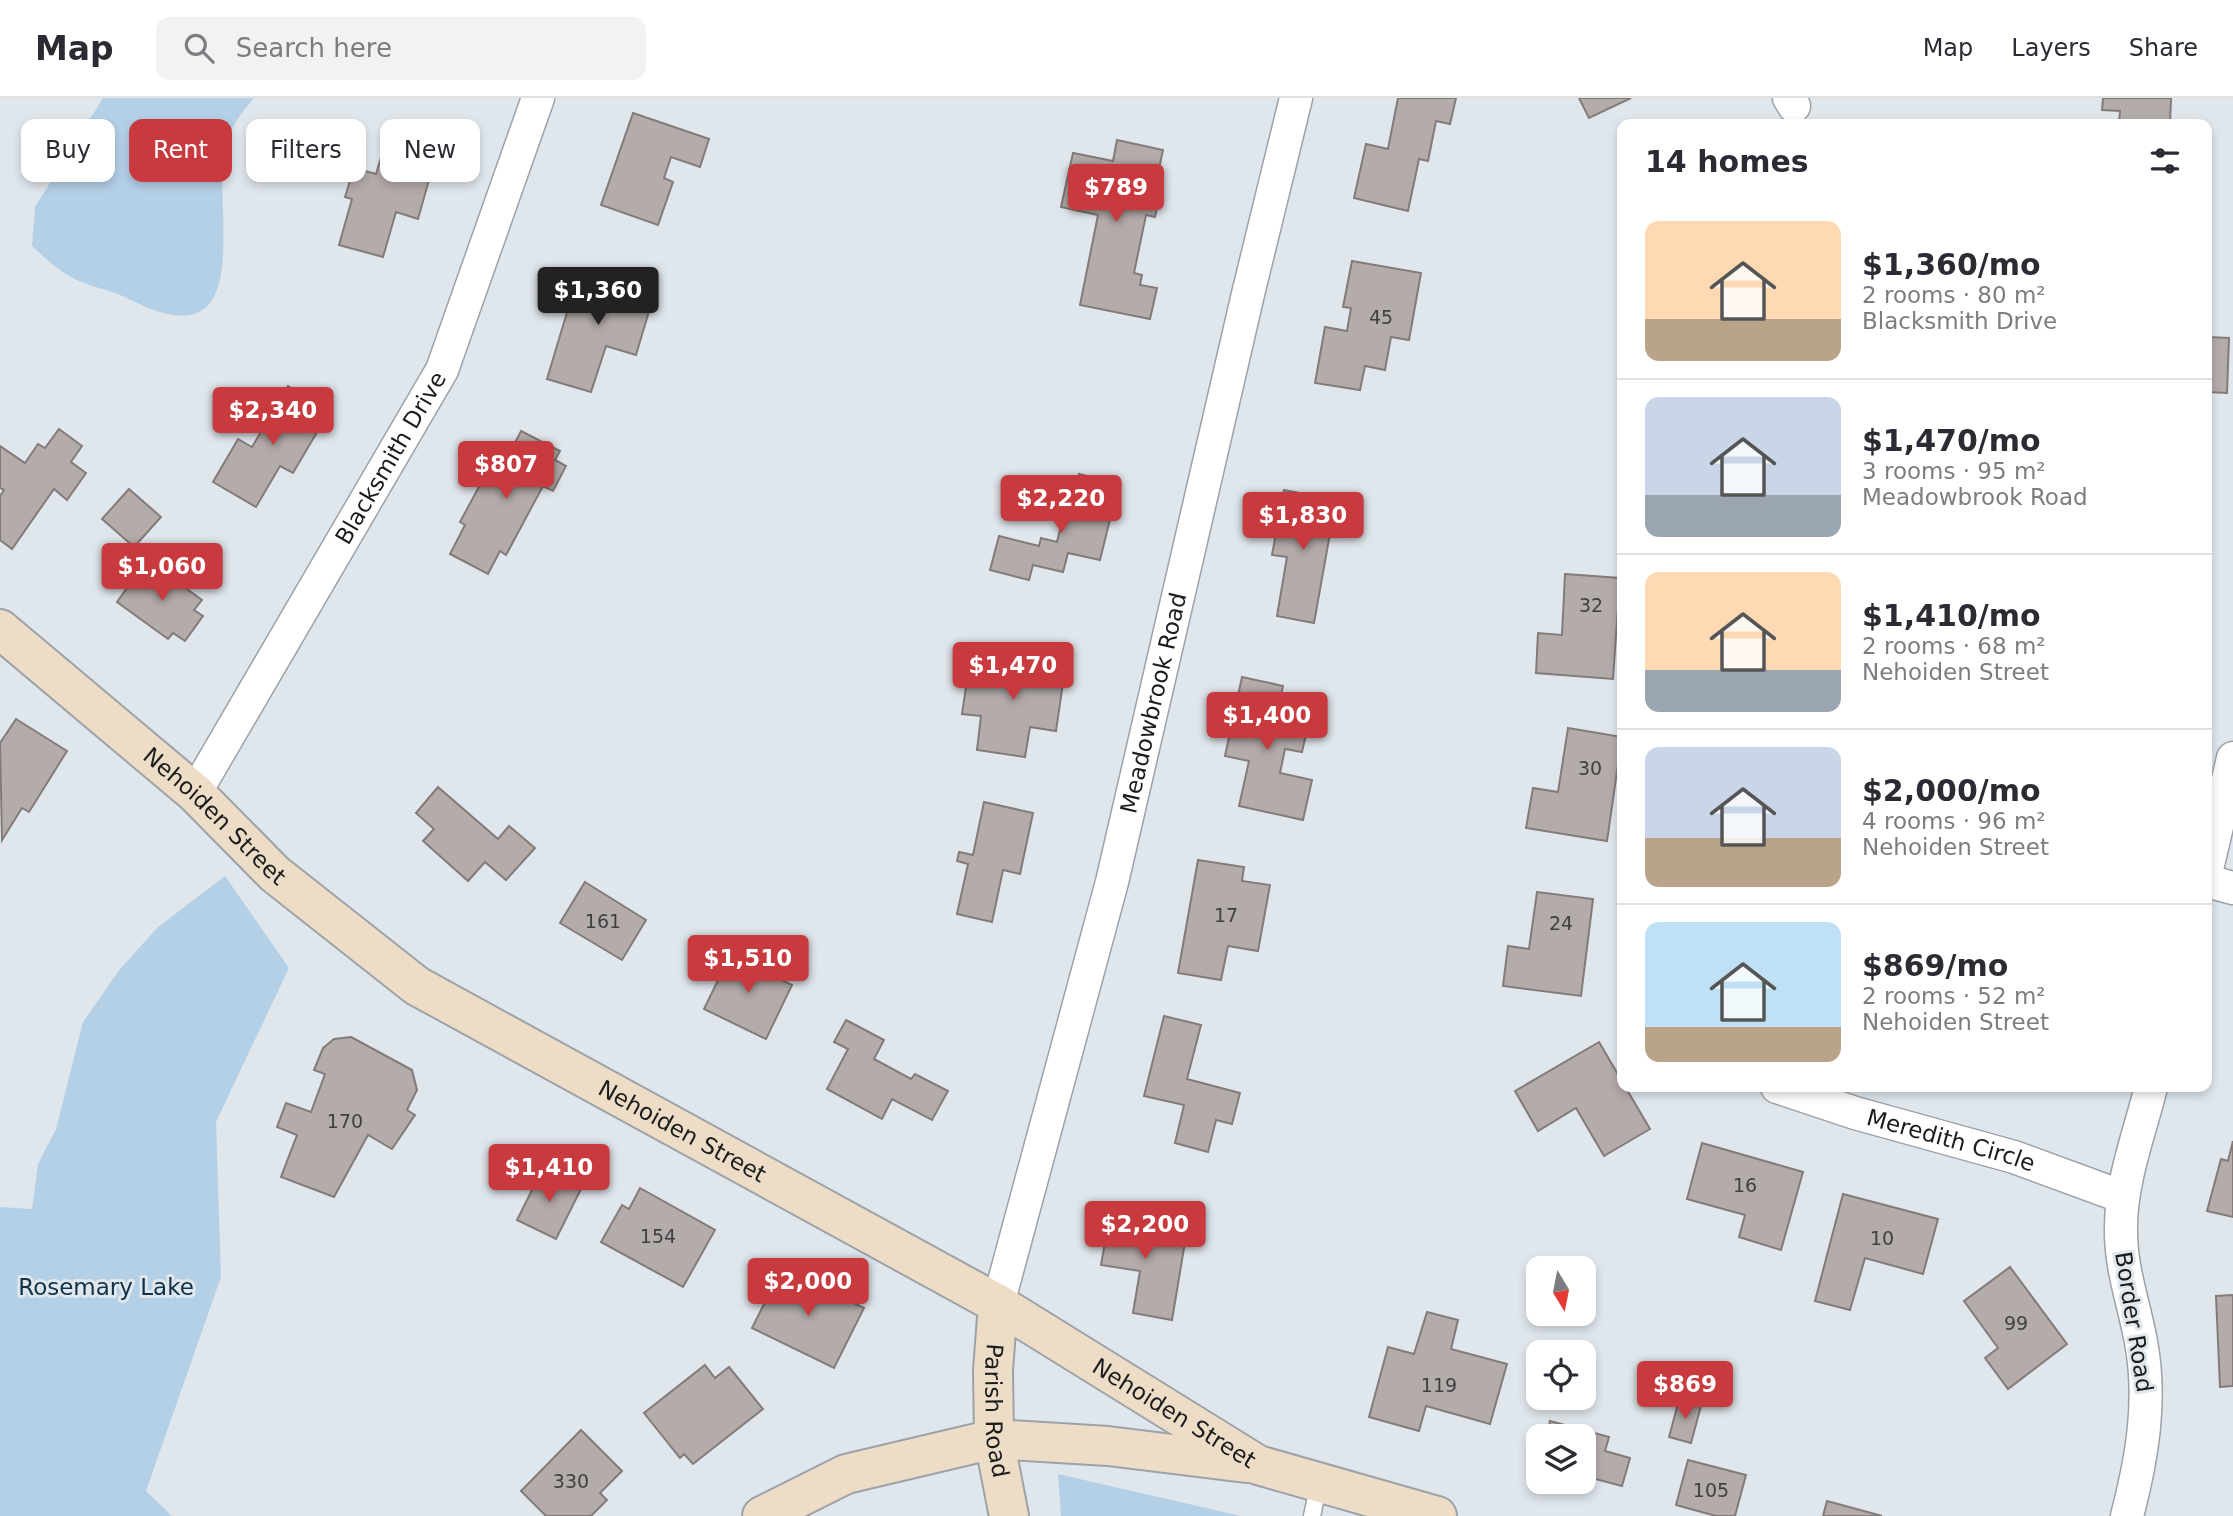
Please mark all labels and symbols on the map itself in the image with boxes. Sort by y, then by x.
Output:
pin: $789 [1075,164,1157,224]
pin: $1,360 [541,268,655,327]
house number: 45 [1369,306,1393,328]
street label: Blacksmith Drive [330,367,451,549]
pin: $2,340 [216,388,330,447]
pin: $807 [465,442,547,501]
pin: $2,220 [1004,476,1118,535]
pin: $1,830 [1246,492,1360,552]
pin: $1,060 [105,544,219,603]
street label: Meadowbrook Road [1115,590,1192,816]
house number: 32 [1579,594,1603,616]
pin: $1,470 [956,642,1070,702]
pin: $1,400 [1210,692,1324,752]
street label: Nehoiden Street [138,742,291,890]
house number: 30 [1578,757,1602,779]
house number: 17 [1214,904,1238,926]
house number: 161 [585,910,621,932]
house number: 24 [1549,912,1573,934]
pin: $1,510 [691,936,805,995]
street label: Nehoiden Street [594,1075,771,1188]
street label: Meredith Circle [1864,1104,2039,1177]
house number: 170 [327,1110,363,1132]
pin: $1,410 [492,1144,606,1204]
house number: 16 [1733,1174,1757,1196]
pin: $2,200 [1088,1202,1202,1261]
house number: 154 [640,1225,676,1247]
house number: 10 [1870,1227,1894,1249]
street label: Border Road [2110,1250,2158,1394]
north arrow [1526,1256,1596,1326]
pin: $2,000 [751,1258,865,1318]
park label: Rosemary Lake [18,1274,194,1300]
house number: 99 [2004,1312,2028,1334]
street label: Parish Road [980,1343,1014,1480]
street label: Nehoiden Street [1088,1353,1260,1473]
pin: $869 [1644,1362,1726,1421]
house number: 119 [1421,1374,1457,1396]
house number: 330 [553,1470,589,1492]
house number: 105 [1693,1479,1729,1501]

